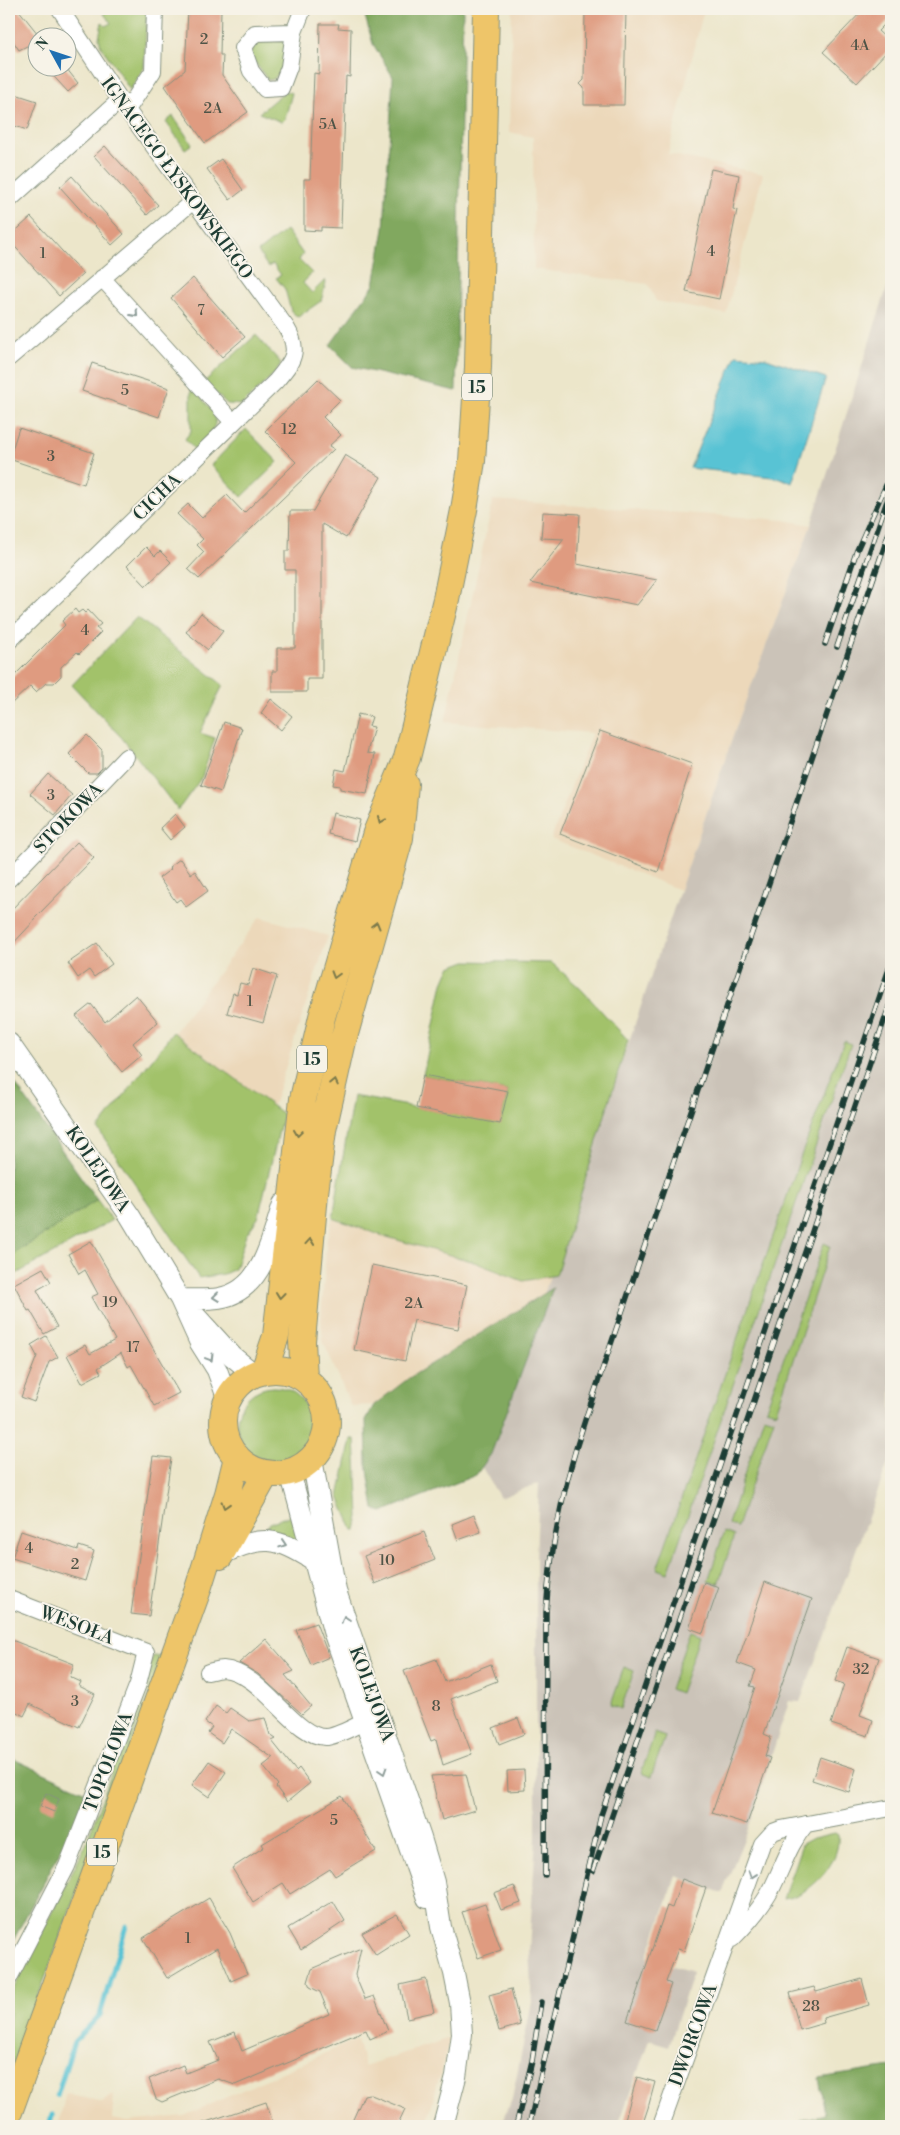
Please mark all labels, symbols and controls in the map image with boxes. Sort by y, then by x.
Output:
north arrow [28,28,78,78]
house number: 2 [200,30,208,49]
text: N [32,34,53,54]
house number: 4A [850,36,870,55]
street label: IGNACEGO ŁYSKOWSKIEGO [95,73,258,284]
house number: 2A [204,99,223,118]
house number: 5A [319,115,338,134]
house number: 4 [707,242,716,261]
house number: 1 [40,244,47,263]
house number: 7 [197,301,205,320]
one-way arrow [129,308,138,317]
road number: 15 [462,374,492,401]
house number: 5 [121,381,129,400]
house number: 12 [281,420,297,439]
house number: 3 [47,447,55,466]
street label: CICHA [128,468,187,526]
house number: 4 [81,621,90,640]
street label: STOKOWA [29,778,108,859]
house number: 3 [47,786,55,805]
one-way arrow [377,815,387,823]
one-way arrow [370,920,381,929]
one-way arrow [330,970,340,979]
house number: 1 [247,992,254,1011]
road number: 15 [297,1046,327,1072]
one-way arrow [328,1077,339,1086]
street label: KOLEJOWA [60,1122,135,1217]
one-way arrow [293,1129,304,1137]
one-way arrow [305,1238,316,1246]
one-way arrow [211,1291,219,1302]
one-way arrow [275,1291,286,1299]
house number: 19 [102,1293,118,1312]
house number: 2A [405,1294,424,1313]
house number: 17 [126,1338,140,1357]
one-way arrow [203,1353,213,1362]
one-way arrow [220,1500,230,1508]
one-way arrow [279,1538,287,1548]
house number: 4 [25,1539,34,1558]
house number: 10 [379,1551,395,1570]
house number: 2 [71,1555,79,1574]
street label: WESOŁA [36,1600,118,1650]
one-way arrow [340,1615,350,1624]
street label: KOLEJOWA [344,1644,400,1745]
house number: 32 [853,1660,869,1679]
house number: 3 [71,1692,79,1711]
house number: 8 [431,1697,441,1716]
street label: TOPOLOWA [79,1708,138,1815]
one-way arrow [378,1766,388,1774]
house number: 5 [330,1811,338,1830]
road number: 15 [87,1838,117,1865]
one-way arrow [747,1870,757,1879]
house number: 1 [185,1929,192,1948]
street label: DWORCOWA [664,1980,723,2090]
house number: 28 [802,1997,820,2016]

